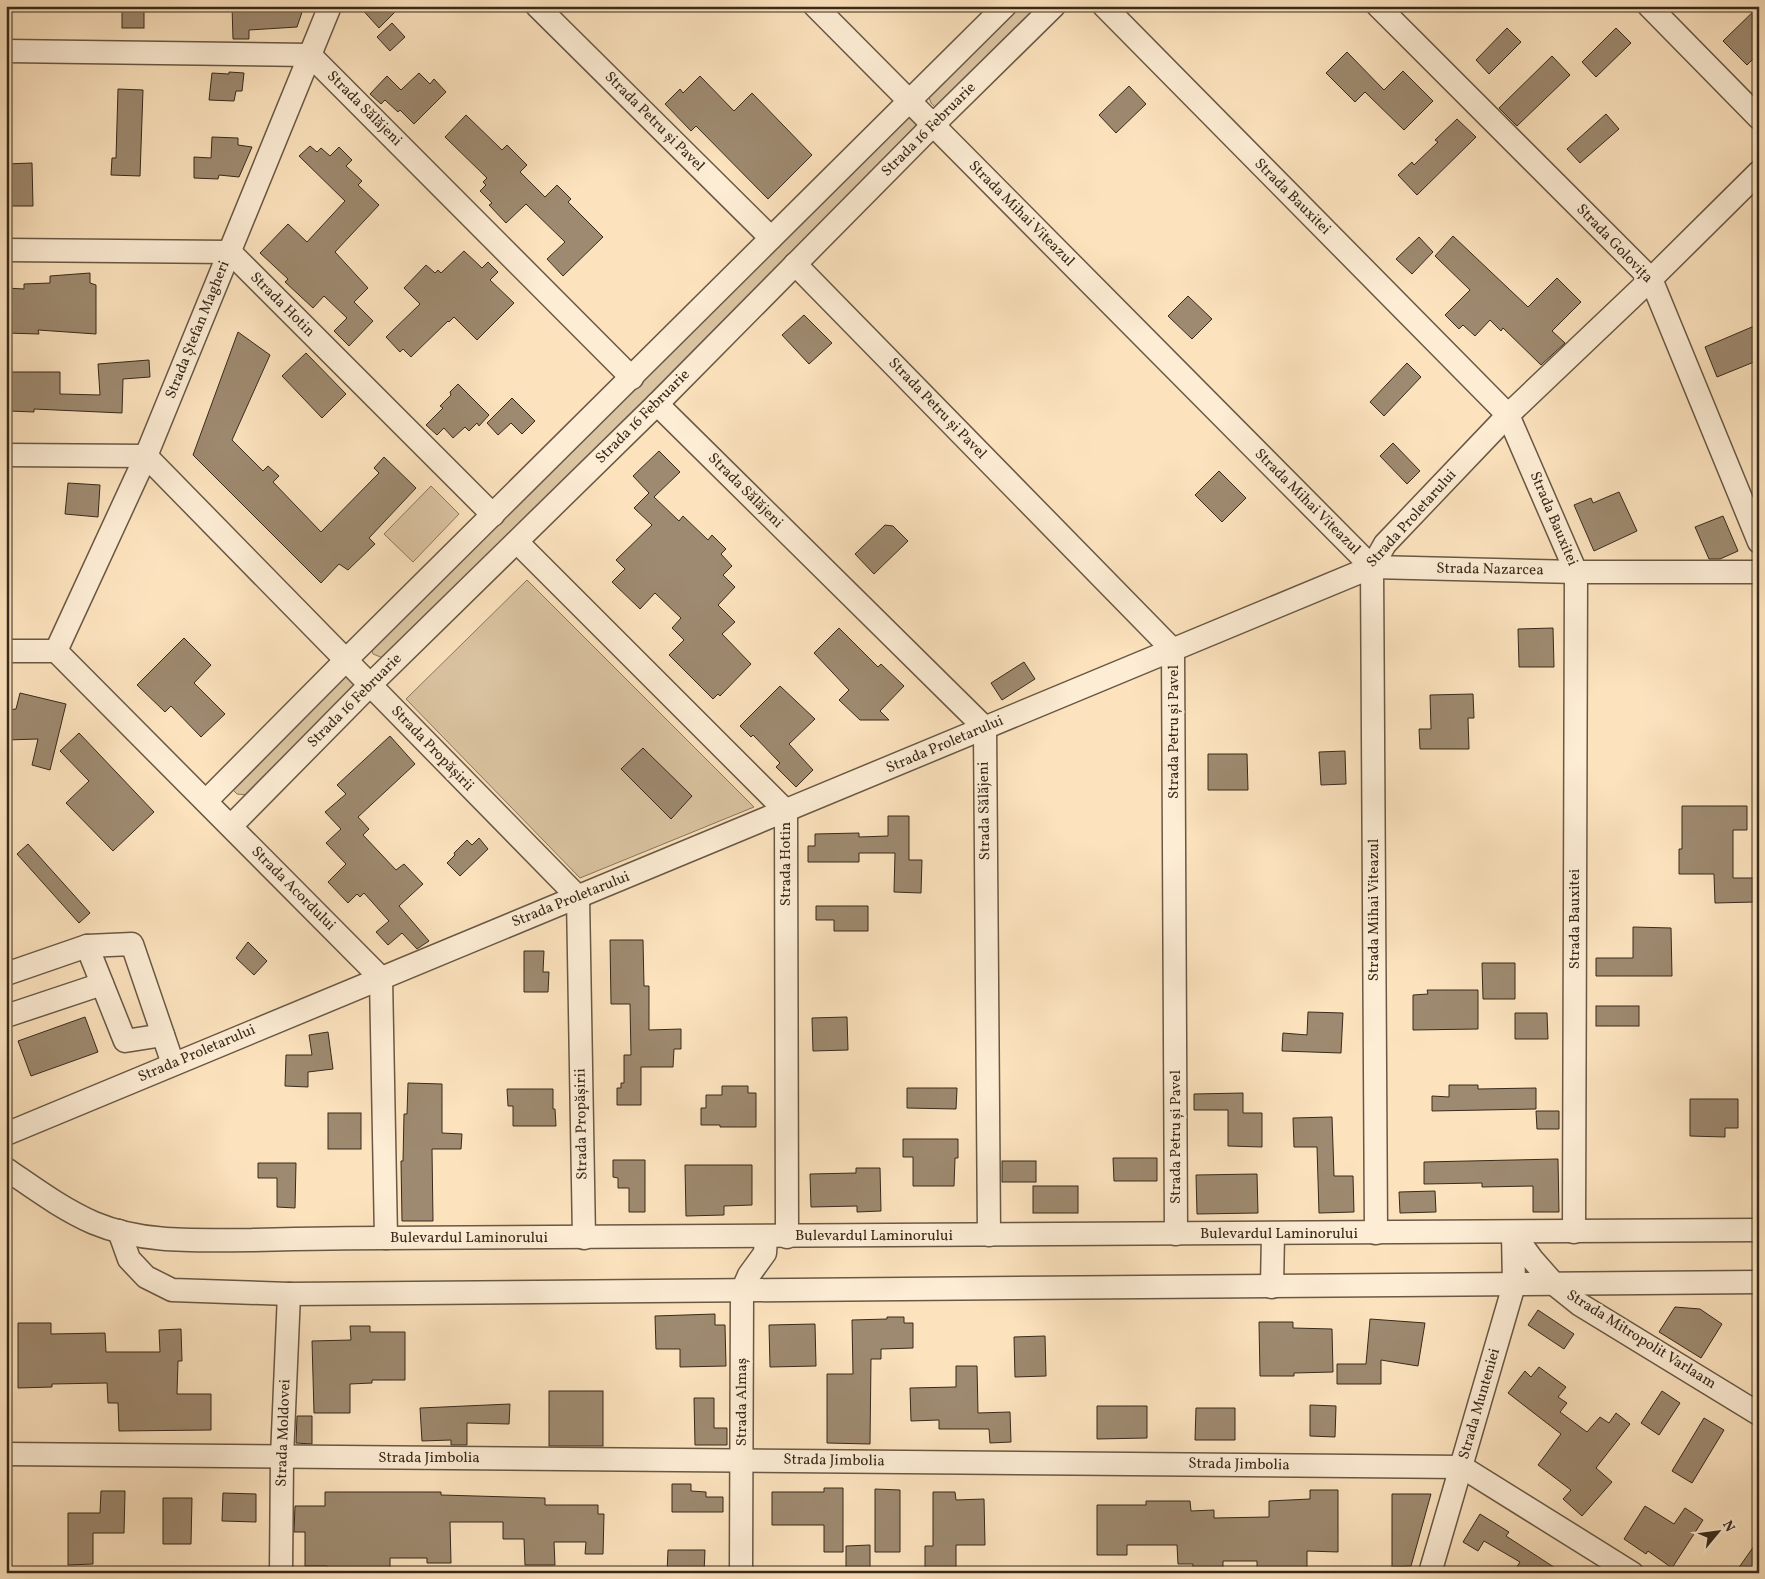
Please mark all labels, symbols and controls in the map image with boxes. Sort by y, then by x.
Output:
street label: Strada Sălăjeni [322,67,406,151]
street label: Strada Petru și Pavel [599,67,709,177]
street label: Strada 16 Februarie [877,78,981,182]
street label: Strada Bauxitei [1249,154,1335,240]
street label: Strada Mihai Viteazul [963,156,1079,272]
street label: Strada Golovița [1571,200,1657,288]
street label: Strada Ștefan Magheri [161,258,235,402]
street label: Strada Hotin [245,268,319,342]
street label: Strada Petru și Pavel [883,354,991,464]
street label: Strada 16 Februarie [591,365,695,469]
street label: Strada Mihai Viteazul [1249,444,1365,560]
street label: Strada Sălăjeni [703,449,787,533]
street label: Strada Proletarului [1362,465,1462,573]
street label: Strada Bauxitei [1524,469,1582,569]
street label: Strada Nazarcea [1436,559,1544,581]
street label: Strada 16 Februarie [303,649,407,753]
street label: Strada Petru și Pavel [1164,665,1185,799]
street label: Strada Propășirii [386,702,478,796]
street label: Strada Proletarului [883,711,1007,779]
street label: Strada Sălăjeni [974,761,996,861]
street label: Strada Hotin [776,822,797,906]
street label: Strada Mihai Viteazul [1364,839,1385,981]
street label: Strada Acordului [246,842,340,936]
street label: Strada Proletarului [509,867,633,933]
street label: Strada Bauxitei [1565,869,1586,969]
street label: Strada Proletarului [135,1020,259,1088]
street label: Strada Propășirii [571,1068,593,1180]
street label: Strada Petru și Pavel [1166,1070,1187,1204]
street label: Bulevardul Laminorului [1200,1224,1358,1245]
street label: Bulevardul Laminorului [795,1226,953,1247]
street label: Bulevardul Laminorului [390,1228,548,1249]
street label: Strada Mitropolit Varlaam [1562,1285,1720,1395]
street label: Strada Munteniei [1454,1346,1506,1462]
street label: Strada Almaș [732,1358,753,1446]
street label: Strada Moldovei [272,1379,296,1487]
street label: Strada Jimbolia [378,1448,480,1469]
street label: Strada Jimbolia [783,1450,885,1472]
street label: Strada Jimbolia [1188,1454,1290,1476]
north arrow [1692,1506,1742,1556]
text: N [1717,1517,1739,1535]

